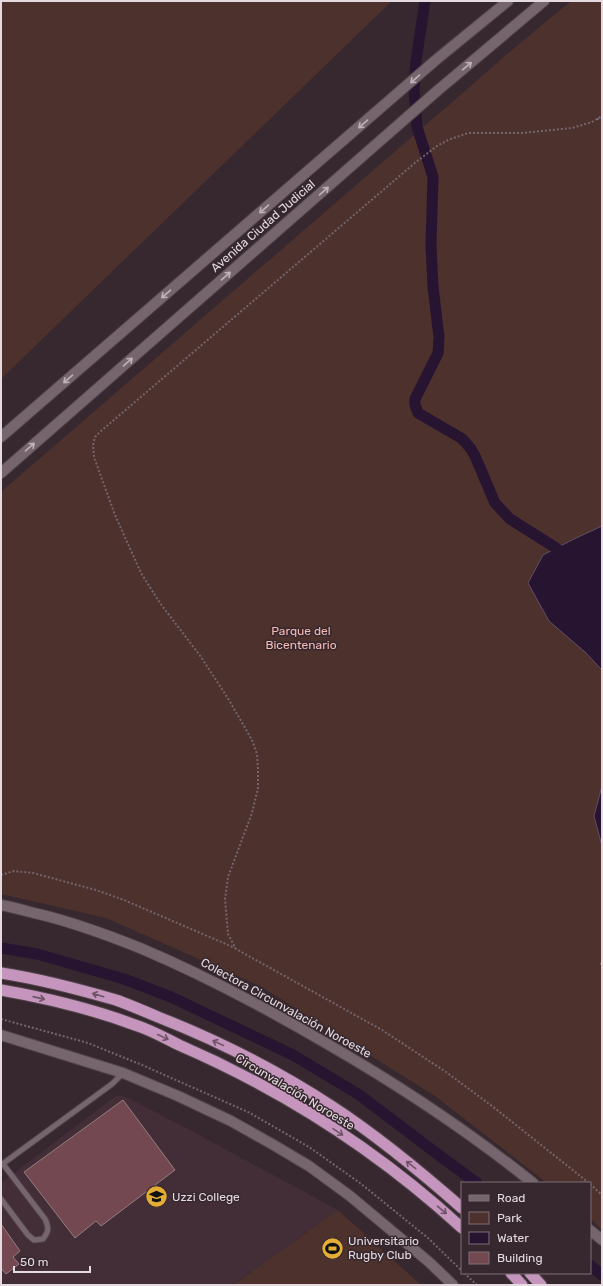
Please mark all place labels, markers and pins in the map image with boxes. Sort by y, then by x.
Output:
school or university icon: Uzzi College [144,1184,170,1210]
place label: Uzzi College [172,1190,240,1204]
place label: Universitario Rugby Club [348,1234,419,1262]
sports icon: Universitario Rugby Club [320,1235,346,1261]

